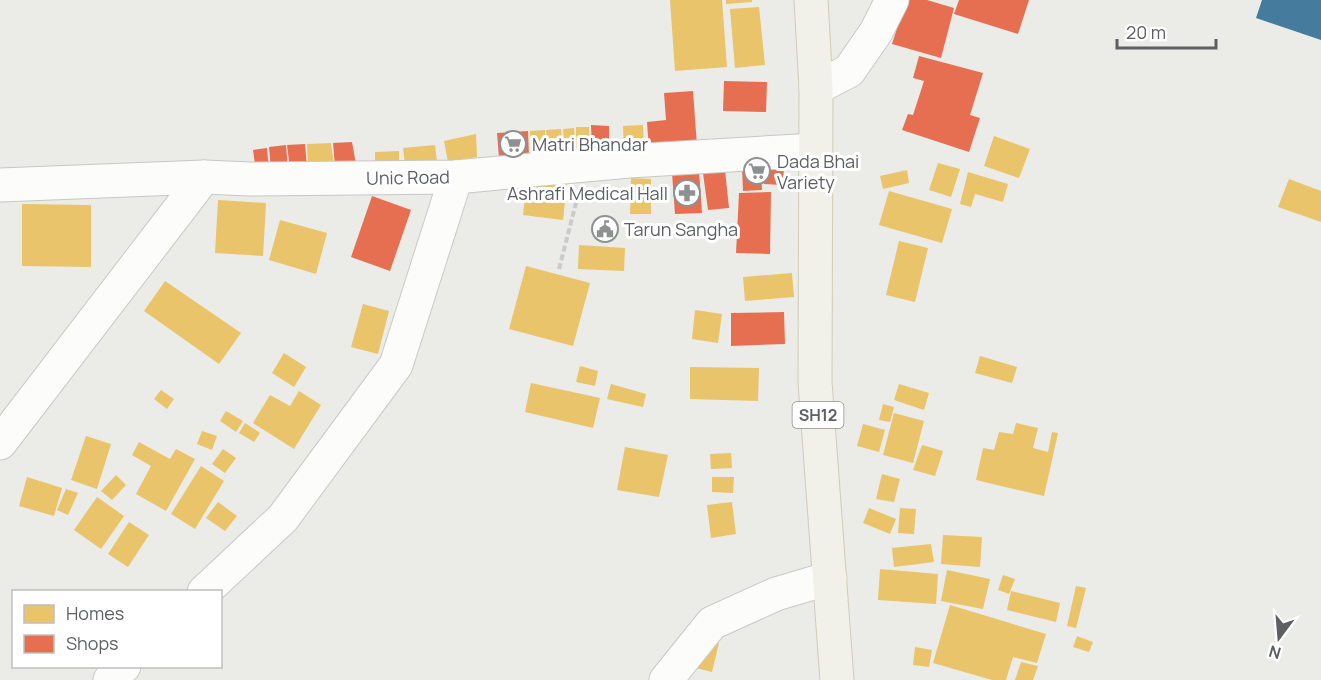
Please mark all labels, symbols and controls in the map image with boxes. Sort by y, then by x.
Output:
scale bar [1117,12,1216,50]
text: 20 m [1126,20,1166,44]
supermarket icon: Matri Bhandar [498,129,528,159]
place label: Matri Bhandar [532,132,649,156]
place label: Dada Bhai Variety [777,149,859,194]
supermarket icon: Dada Bhai Variety [742,156,772,186]
street label: Unic Road [366,164,450,190]
pharmacy icon: Ashrafi Medical Hall [672,178,702,208]
place label: Ashrafi Medical Hall [507,181,668,205]
public building icon: Tarun Sangha [590,214,620,244]
place label: Tarun Sangha [624,217,738,241]
road number: SH12 [792,402,844,428]
legend [12,590,222,668]
text: Homes [66,601,124,625]
north arrow [1249,608,1309,668]
text: Shops [66,631,118,655]
text: N [1266,640,1283,665]

